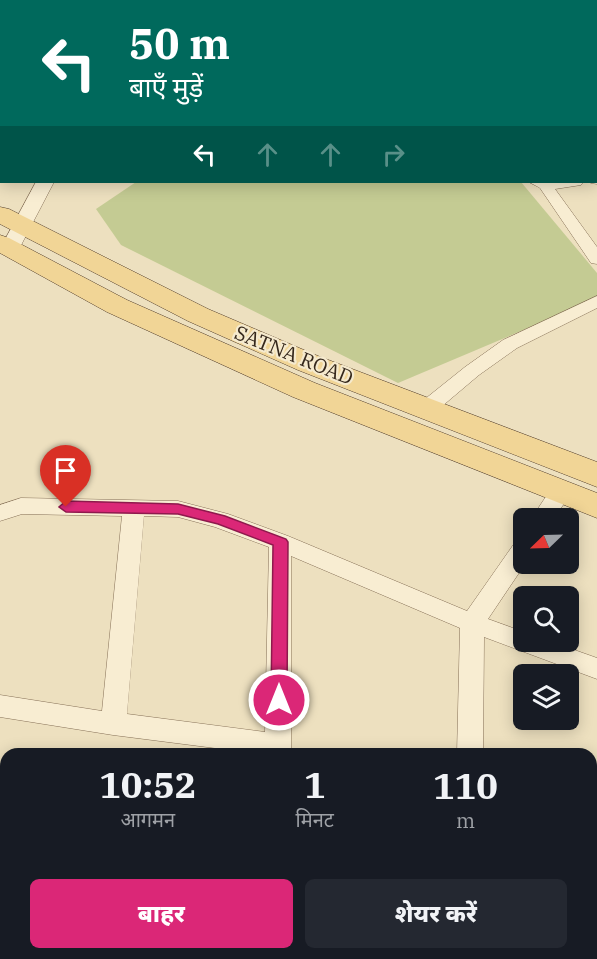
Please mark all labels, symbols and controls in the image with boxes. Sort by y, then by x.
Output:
text: 50 m [129,16,230,71]
icon: left [30,24,108,102]
text: बाएँ मुड़ें [129,69,203,104]
icon: left [188,138,221,171]
icon: ahead [251,138,284,171]
icon: ahead [314,138,347,171]
icon: right [377,138,410,171]
street label: SATNA ROAD [231,318,358,391]
pin [40,445,91,507]
icon: arrive [49,454,82,487]
north arrow [513,508,579,574]
map controls [513,508,579,730]
button: search [513,586,579,652]
button: layers [513,664,579,730]
position arrow [247,668,311,732]
text: 10:52 [99,761,196,808]
text: 1 [304,761,326,808]
text: 110 [433,762,498,809]
text: आगमन [120,806,175,833]
text: मिनट [296,806,334,833]
text: m [456,807,475,834]
button: बाहर [30,879,293,948]
button: शेयर करें [305,879,567,948]

